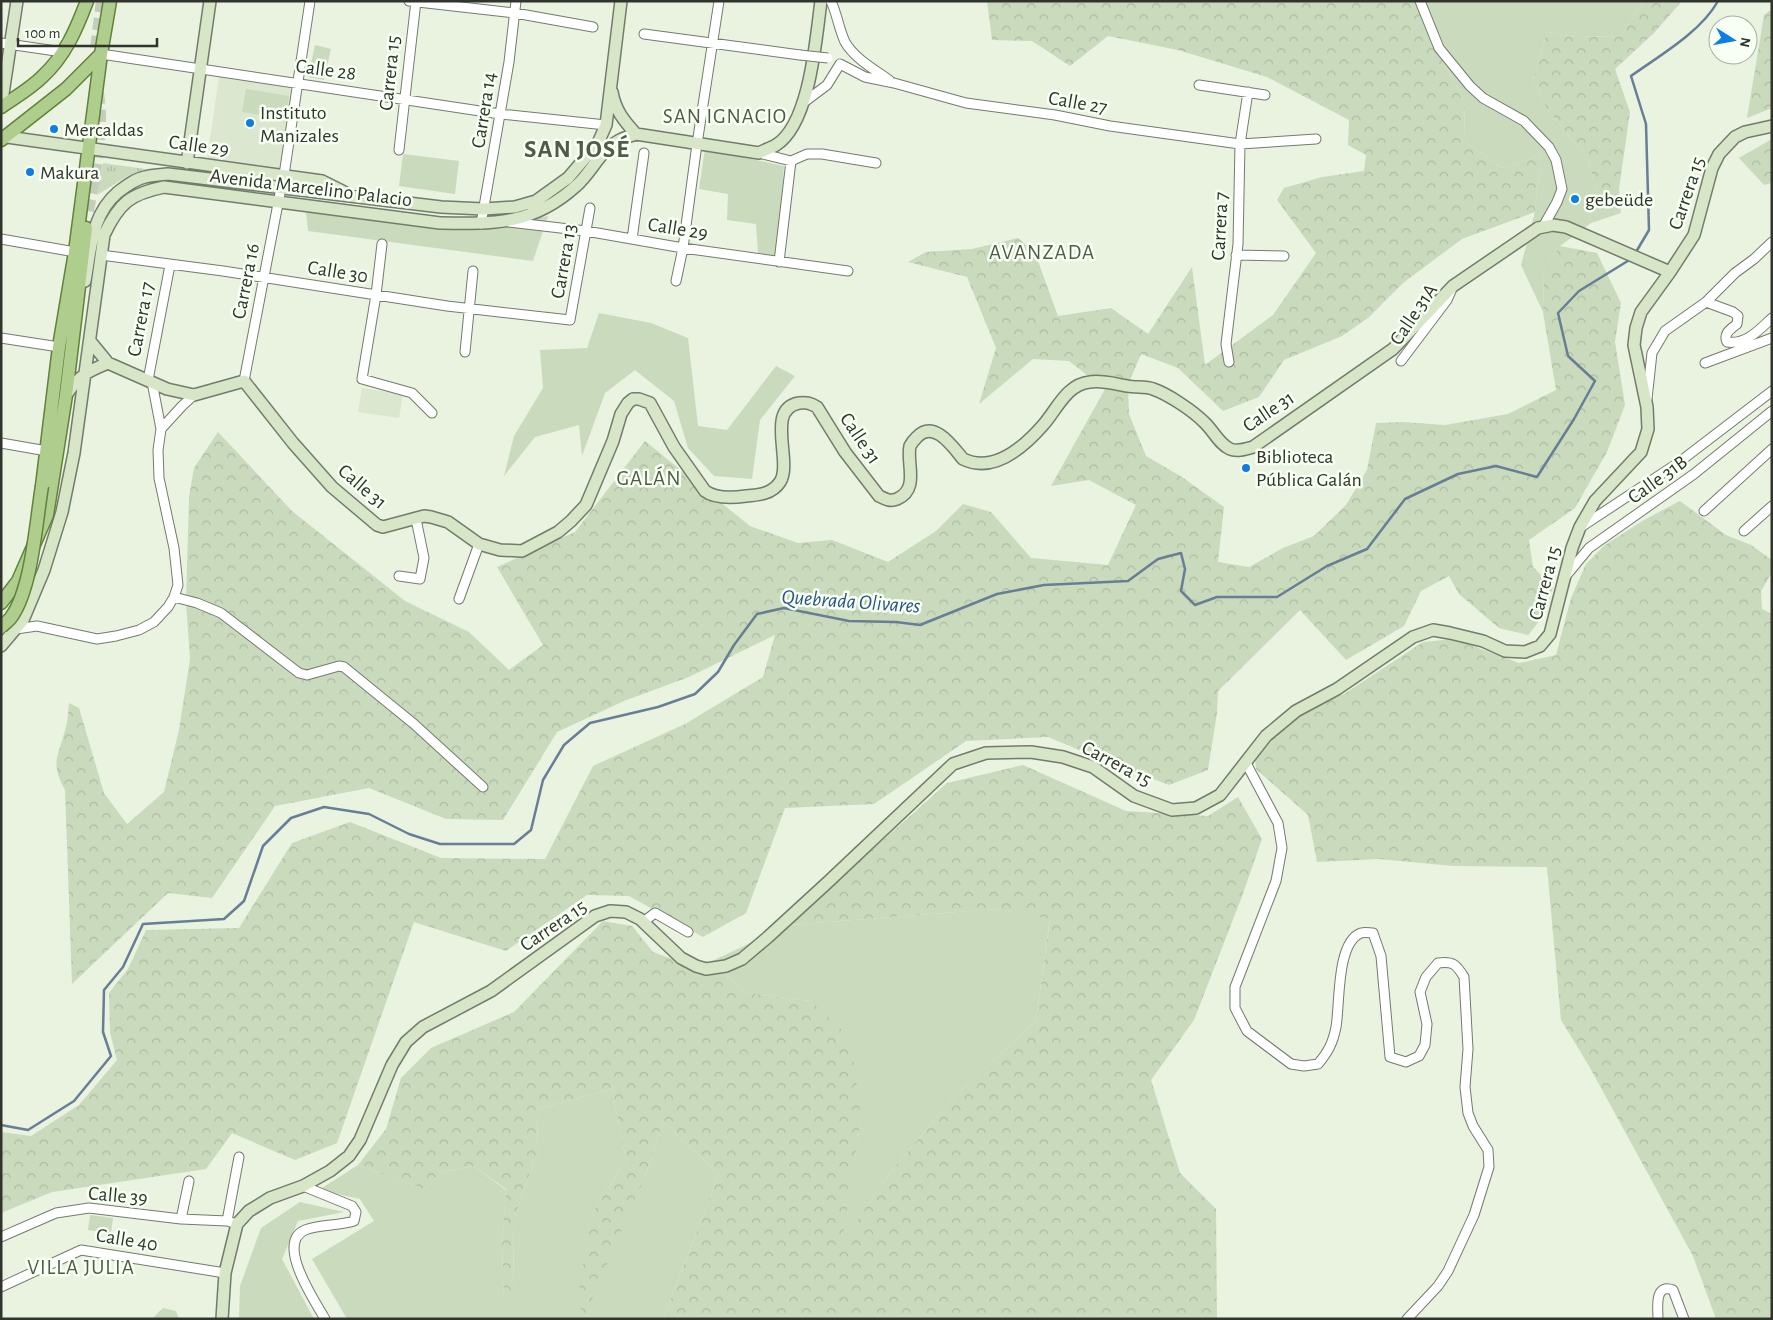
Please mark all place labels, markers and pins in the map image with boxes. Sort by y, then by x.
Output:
place label: Instituto Manizales [260,103,339,146]
marker: Instituto Manizales [244,117,256,129]
place label: Mercaldas [64,120,144,140]
marker: Mercaldas [48,123,60,135]
place label: Makura [40,163,99,183]
marker: Makura [24,166,36,178]
place label: gebeüde [1585,190,1653,210]
marker: gebeüde [1569,193,1581,205]
place label: Biblioteca Pública Galán [1256,447,1362,490]
marker: Biblioteca Pública Galán [1240,462,1252,474]

